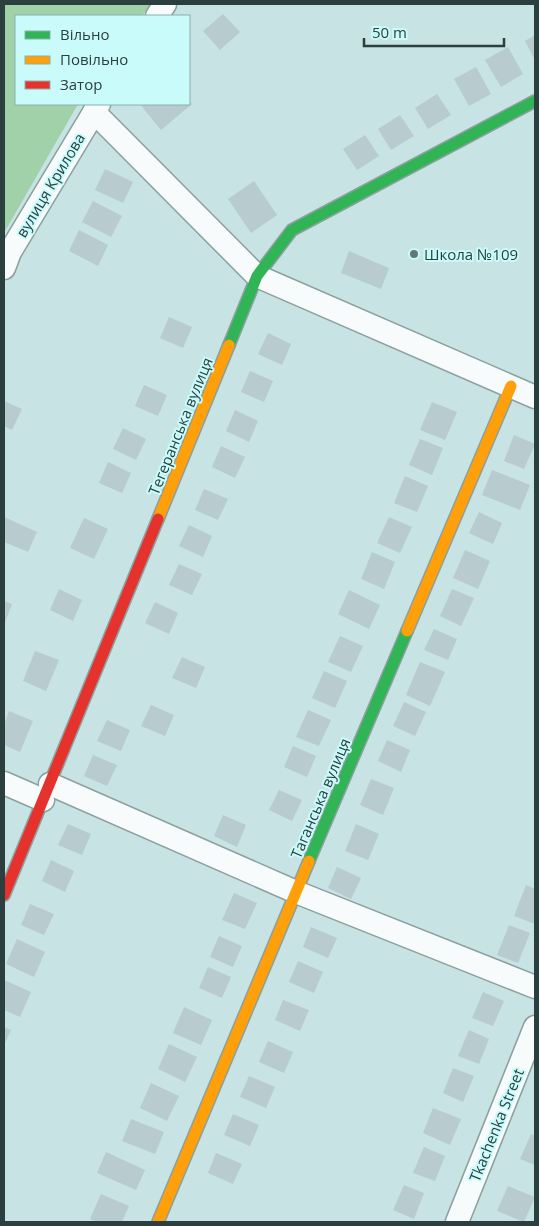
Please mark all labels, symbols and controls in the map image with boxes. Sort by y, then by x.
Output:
legend [15,15,190,105]
scale bar [364,15,504,47]
text: 50 m [372,22,407,42]
text: Вільно [60,24,109,44]
text: Повільно [60,49,128,69]
text: Затор [60,74,102,94]
street label: вулиця Крилова [11,129,89,241]
place label: Школа №109 [424,244,518,264]
marker: Школа №109 [408,248,420,260]
street label: Тегеранська вулиця [143,354,217,498]
street label: Таганська вулиця [286,735,354,861]
street label: Tkachenka Street [464,1065,528,1185]

